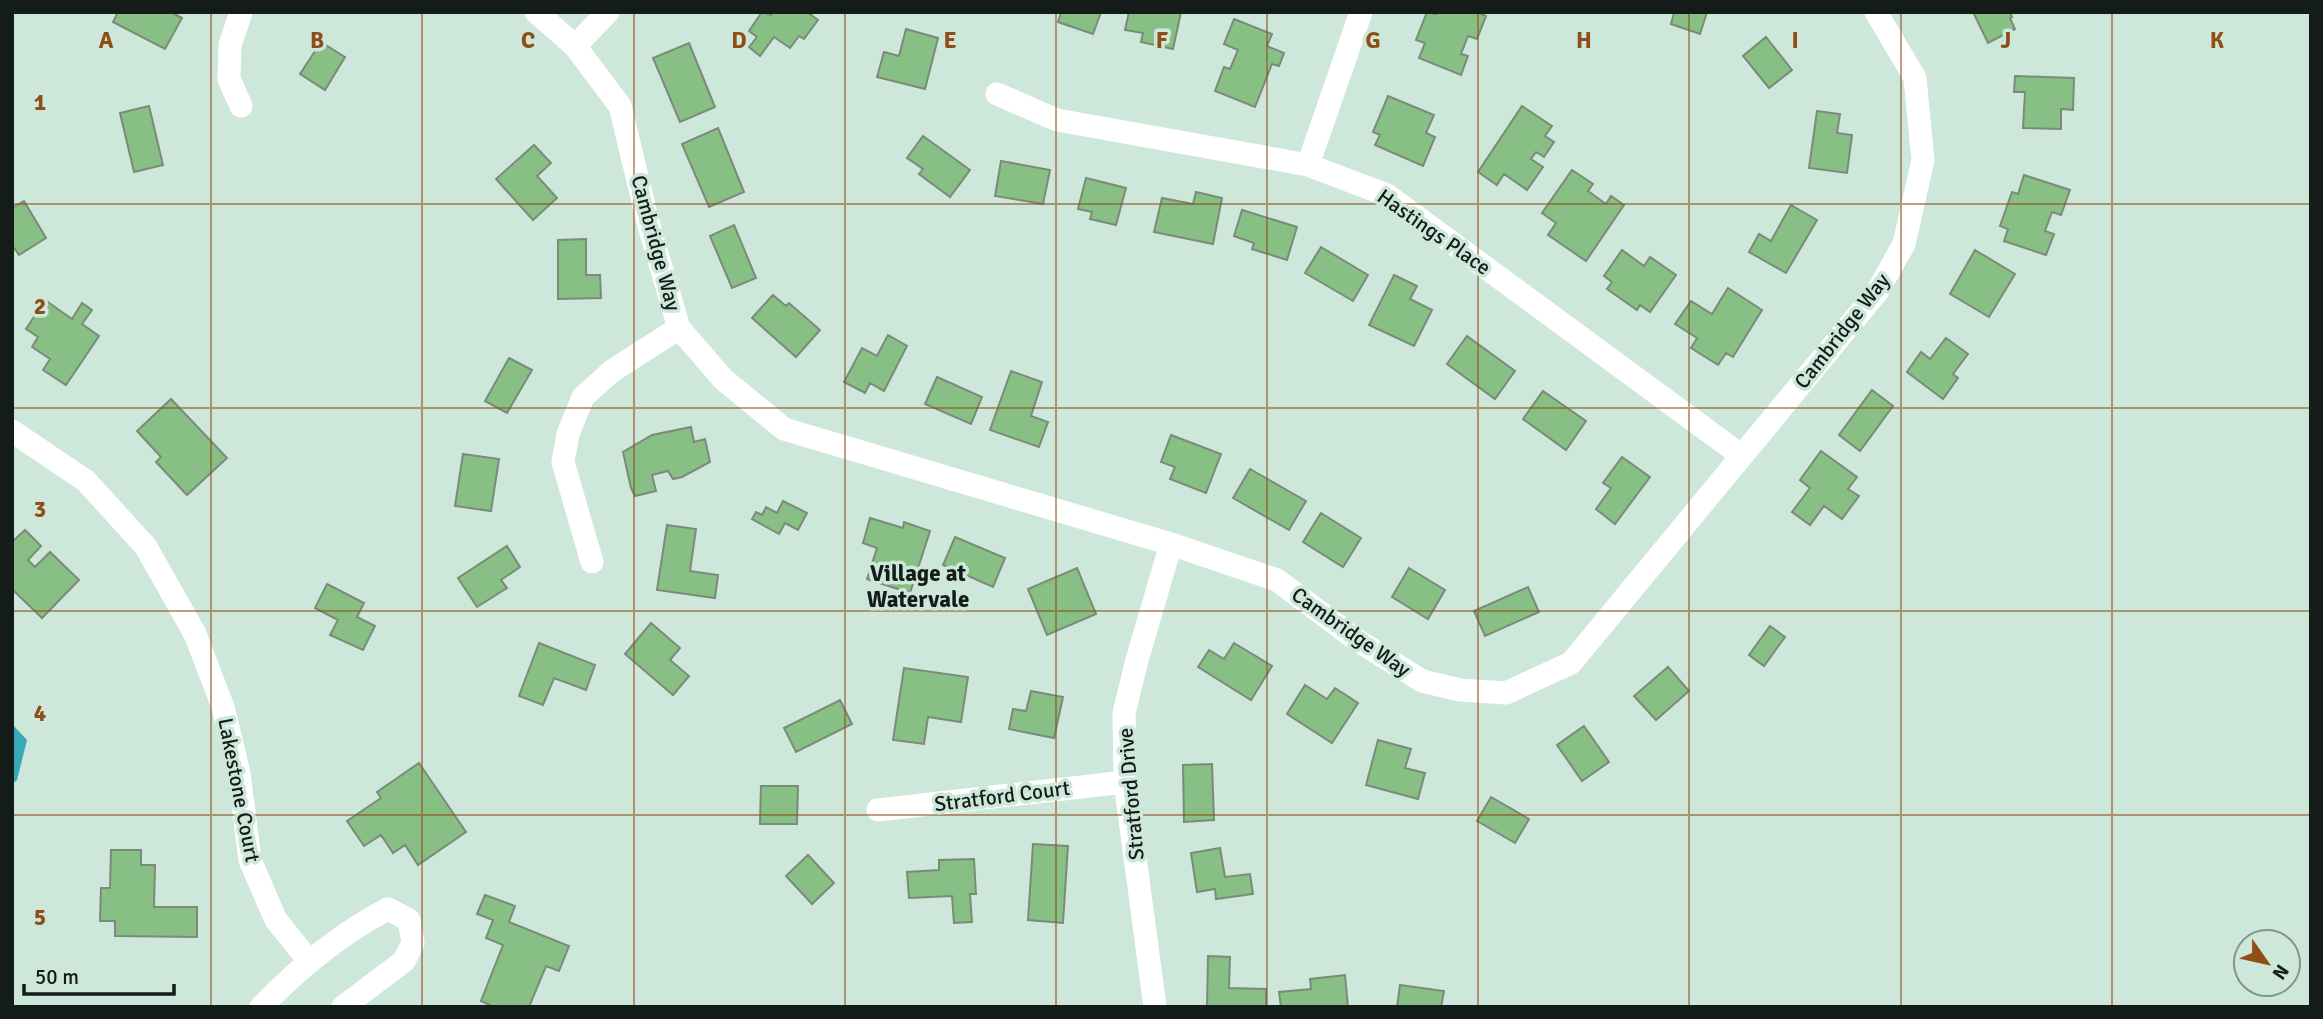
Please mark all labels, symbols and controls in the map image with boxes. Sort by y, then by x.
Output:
text: A [99,26,114,55]
text: B [310,26,324,55]
text: C [521,26,535,55]
text: D [731,26,747,55]
text: E [943,26,957,55]
text: F [1156,26,1168,55]
text: G [1365,26,1381,55]
text: H [1576,26,1592,55]
text: I [1791,26,1799,55]
text: J [2001,26,2011,55]
text: K [2210,26,2225,55]
text: 1 [34,88,46,117]
street label: Cambridge Way [625,172,687,314]
street label: Hastings Place [1372,183,1496,281]
street label: Cambridge Way [1789,268,1895,394]
text: 2 [34,292,46,321]
text: 3 [34,495,46,524]
district label: Village at Watervale [867,559,969,614]
street label: Cambridge Way [1286,581,1416,683]
text: 4 [34,699,46,728]
street label: Lakestone Court [212,716,266,864]
street label: Stratford Drive [1112,727,1150,861]
street label: Stratford Court [933,775,1071,817]
text: 5 [34,903,46,932]
north arrow [2232,928,2302,998]
scale bar [24,953,175,997]
text: N [2267,960,2294,984]
text: 50 m [35,964,79,990]

